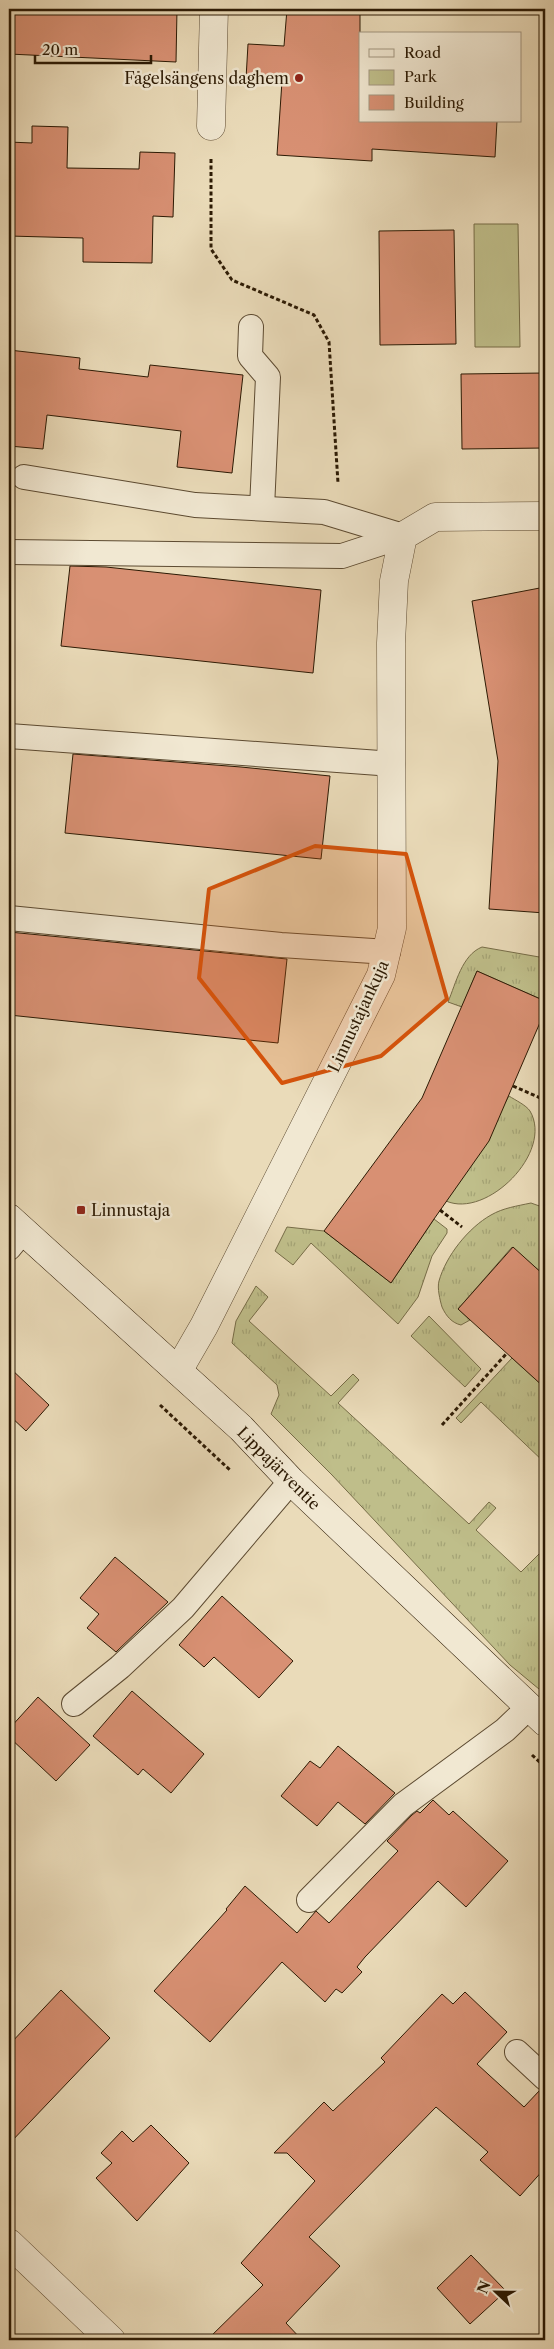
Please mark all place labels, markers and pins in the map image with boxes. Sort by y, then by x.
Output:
place label: Fågelsängens daghem [124,68,289,88]
marker: Fågelsängens daghem [293,72,305,84]
place label: Linnustaja [91,1200,171,1220]
marker: Linnustaja [75,1204,87,1216]

